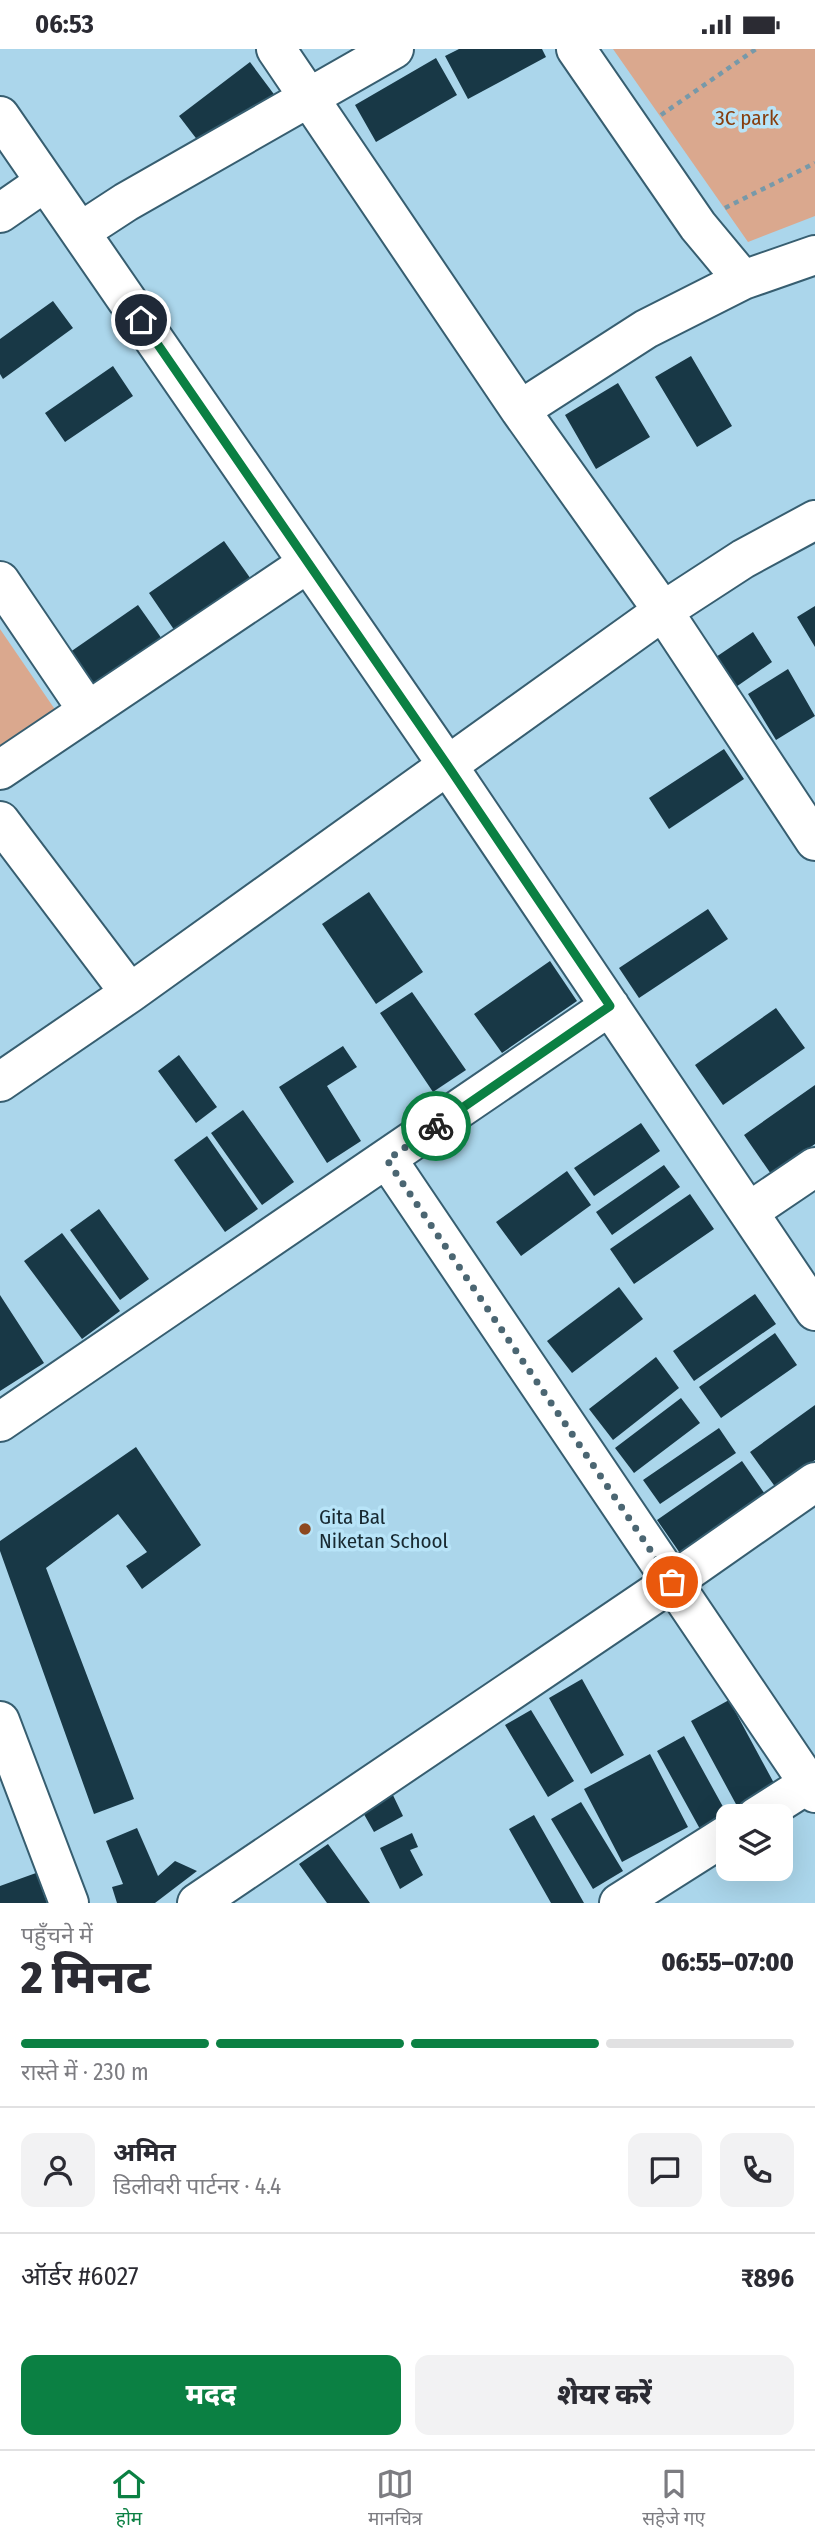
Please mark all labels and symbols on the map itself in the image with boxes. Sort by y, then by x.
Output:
park label: 3C park [715,105,779,131]
pin [111,290,171,350]
courier [401,1091,471,1161]
place label: Gita Bal Niketan School [319,1504,449,1554]
marker: Gita Bal Niketan School [297,1521,313,1537]
pin [642,1552,702,1612]

